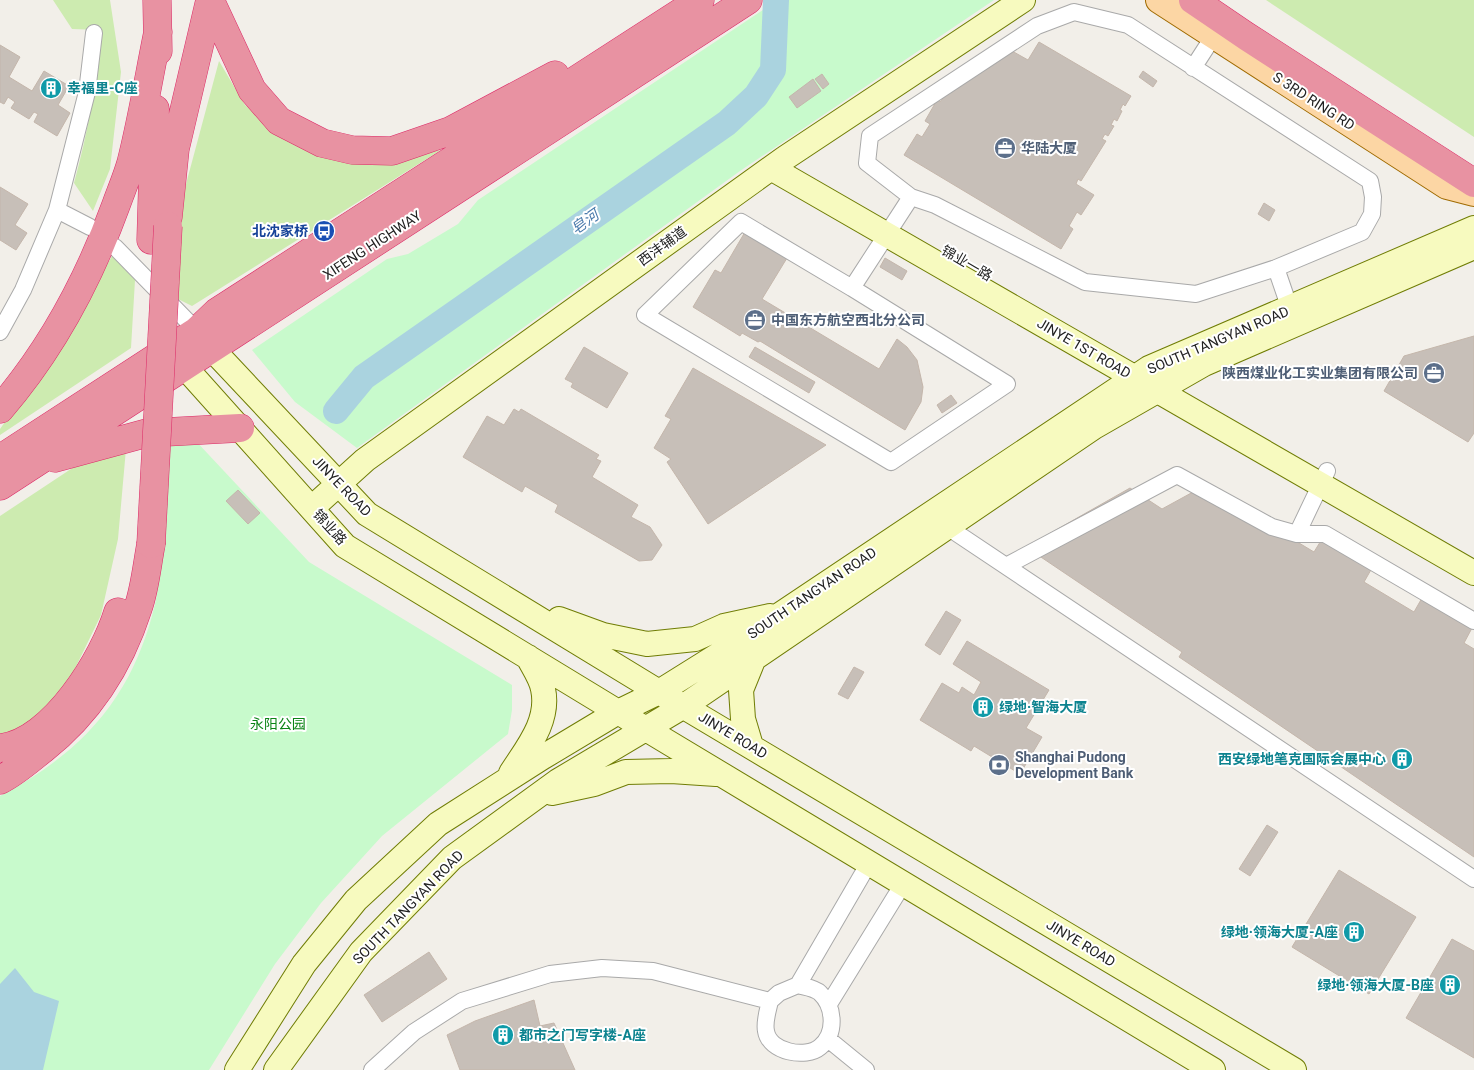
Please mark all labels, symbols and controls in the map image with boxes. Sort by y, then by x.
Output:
street label: S 3RD RING RD [1270,69,1358,133]
building icon: 幸福里-C座 [39,76,63,100]
place label: 幸福里-C座 [67,80,138,96]
office icon: 华陆大厦 [993,136,1017,160]
place label: 华陆大厦 [1021,140,1077,156]
water label: 皂河 [568,204,605,238]
street label: XIFENG HIGHWAY [320,207,424,283]
bus stop icon: 北沈家桥 [312,219,336,243]
place label: 北沈家桥 [252,223,308,239]
street label: 西沣辅道 [635,223,689,269]
street label: 锦业一路 [939,242,995,284]
street label: SOUTH TANGYAN ROAD [1145,303,1291,377]
office icon: 中国东方航空西北分公司 [743,308,767,332]
place label: 中国东方航空西北分公司 [771,312,925,328]
street label: JINYE 1ST ROAD [1034,315,1134,381]
office icon: 陕西煤业化工实业集团有限公司 [1422,361,1446,385]
place label: 陕西煤业化工实业集团有限公司 [1222,365,1418,381]
street label: JINYE ROAD [309,453,375,519]
street label: 锦业路 [310,506,350,548]
street label: SOUTH TANGYAN ROAD [745,544,879,642]
building icon: 绿地·智海大厦 [971,695,995,719]
place label: 绿地·智海大厦 [999,699,1087,715]
street label: JINYE ROAD [696,708,770,762]
park label: 永阳公园 [250,716,306,732]
building icon: 西安绿地笔克国际会展中心 [1390,747,1414,771]
place label: Shanghai Pudong Development Bank [1015,749,1134,781]
place label: 西安绿地笔克国际会展中心 [1218,751,1386,767]
bank icon: Shanghai Pudong Development Bank [987,753,1011,777]
street label: SOUTH TANGYAN ROAD [350,847,466,967]
street label: JINYE ROAD [1044,916,1118,970]
building icon: 绿地·领海大厦-A座 [1342,920,1366,944]
place label: 绿地·领海大厦-A座 [1221,924,1338,940]
building icon: 绿地·领海大厦-B座 [1438,973,1462,997]
place label: 绿地·领海大厦-B座 [1317,977,1434,993]
building icon: 都市之门写字楼-A座 [491,1023,515,1047]
place label: 都市之门写字楼-A座 [519,1027,646,1043]

